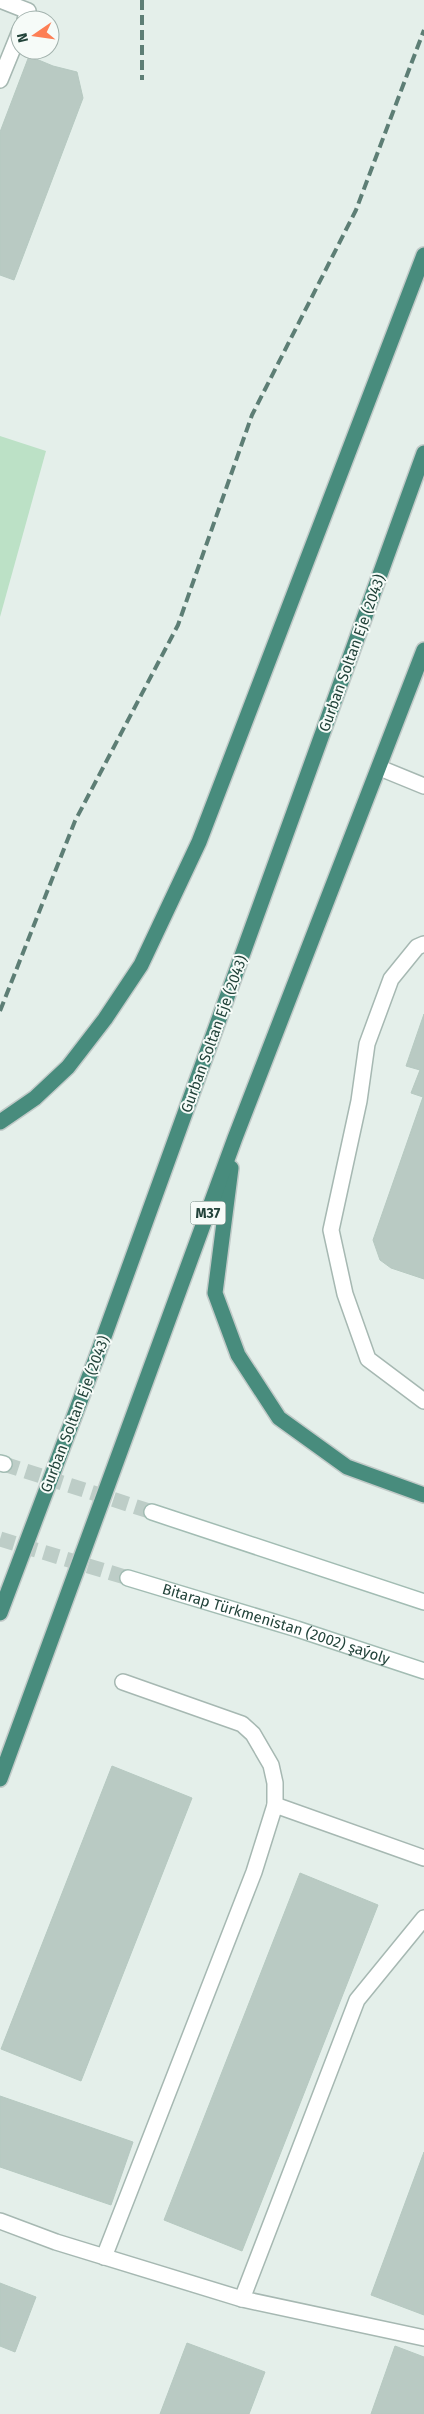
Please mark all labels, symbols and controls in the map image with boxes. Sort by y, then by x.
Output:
north arrow [10,10,60,60]
text: N [13,31,32,44]
street label: Gurban Soltan Eje (2043) [315,572,389,734]
street label: Gurban Soltan Eje (2043) [177,953,251,1115]
road number: M37 [190,1202,226,1224]
street label: Gurban Soltan Eje (2043) [37,1333,113,1495]
street label: Bitarap Türkmenistan (2002) şaýoly [160,1580,393,1668]

